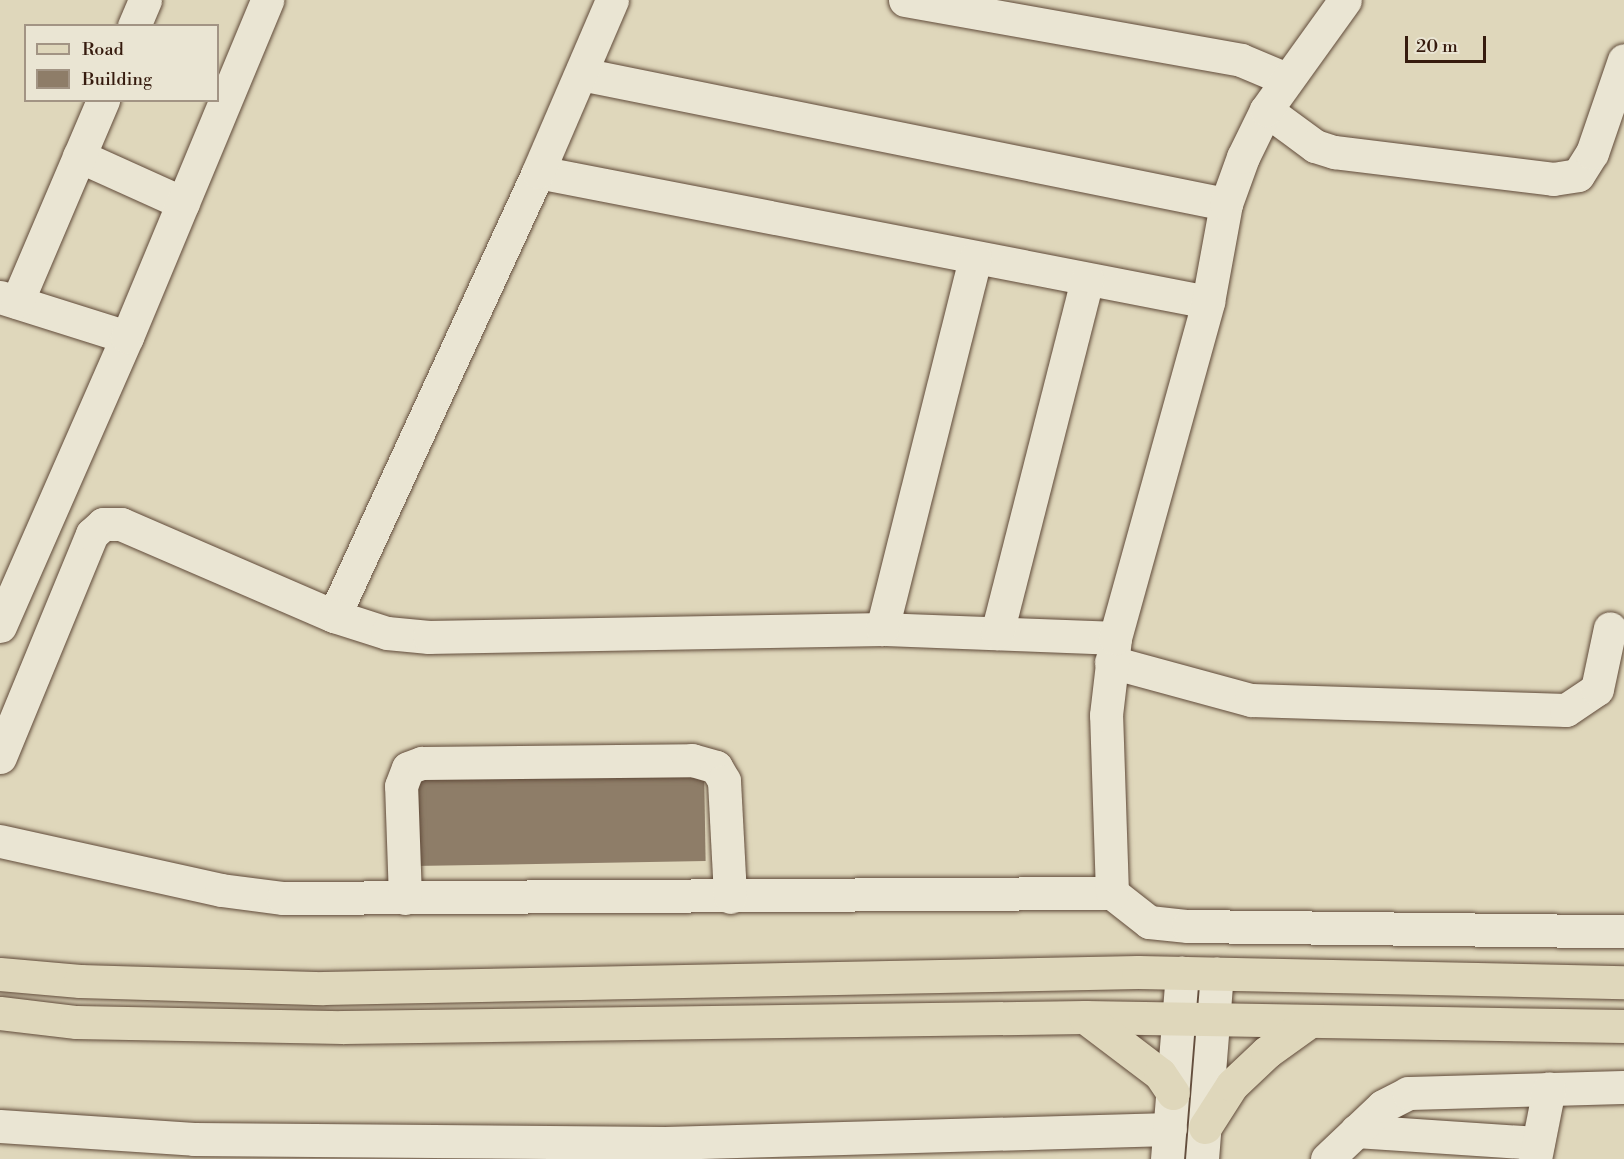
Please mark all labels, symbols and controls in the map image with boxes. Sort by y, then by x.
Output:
legend [24,24,219,102]
scale bar [1408,24,1489,62]
text: 20 m [1416,35,1458,58]
text: Road [82,38,124,61]
text: Building [82,68,152,91]

